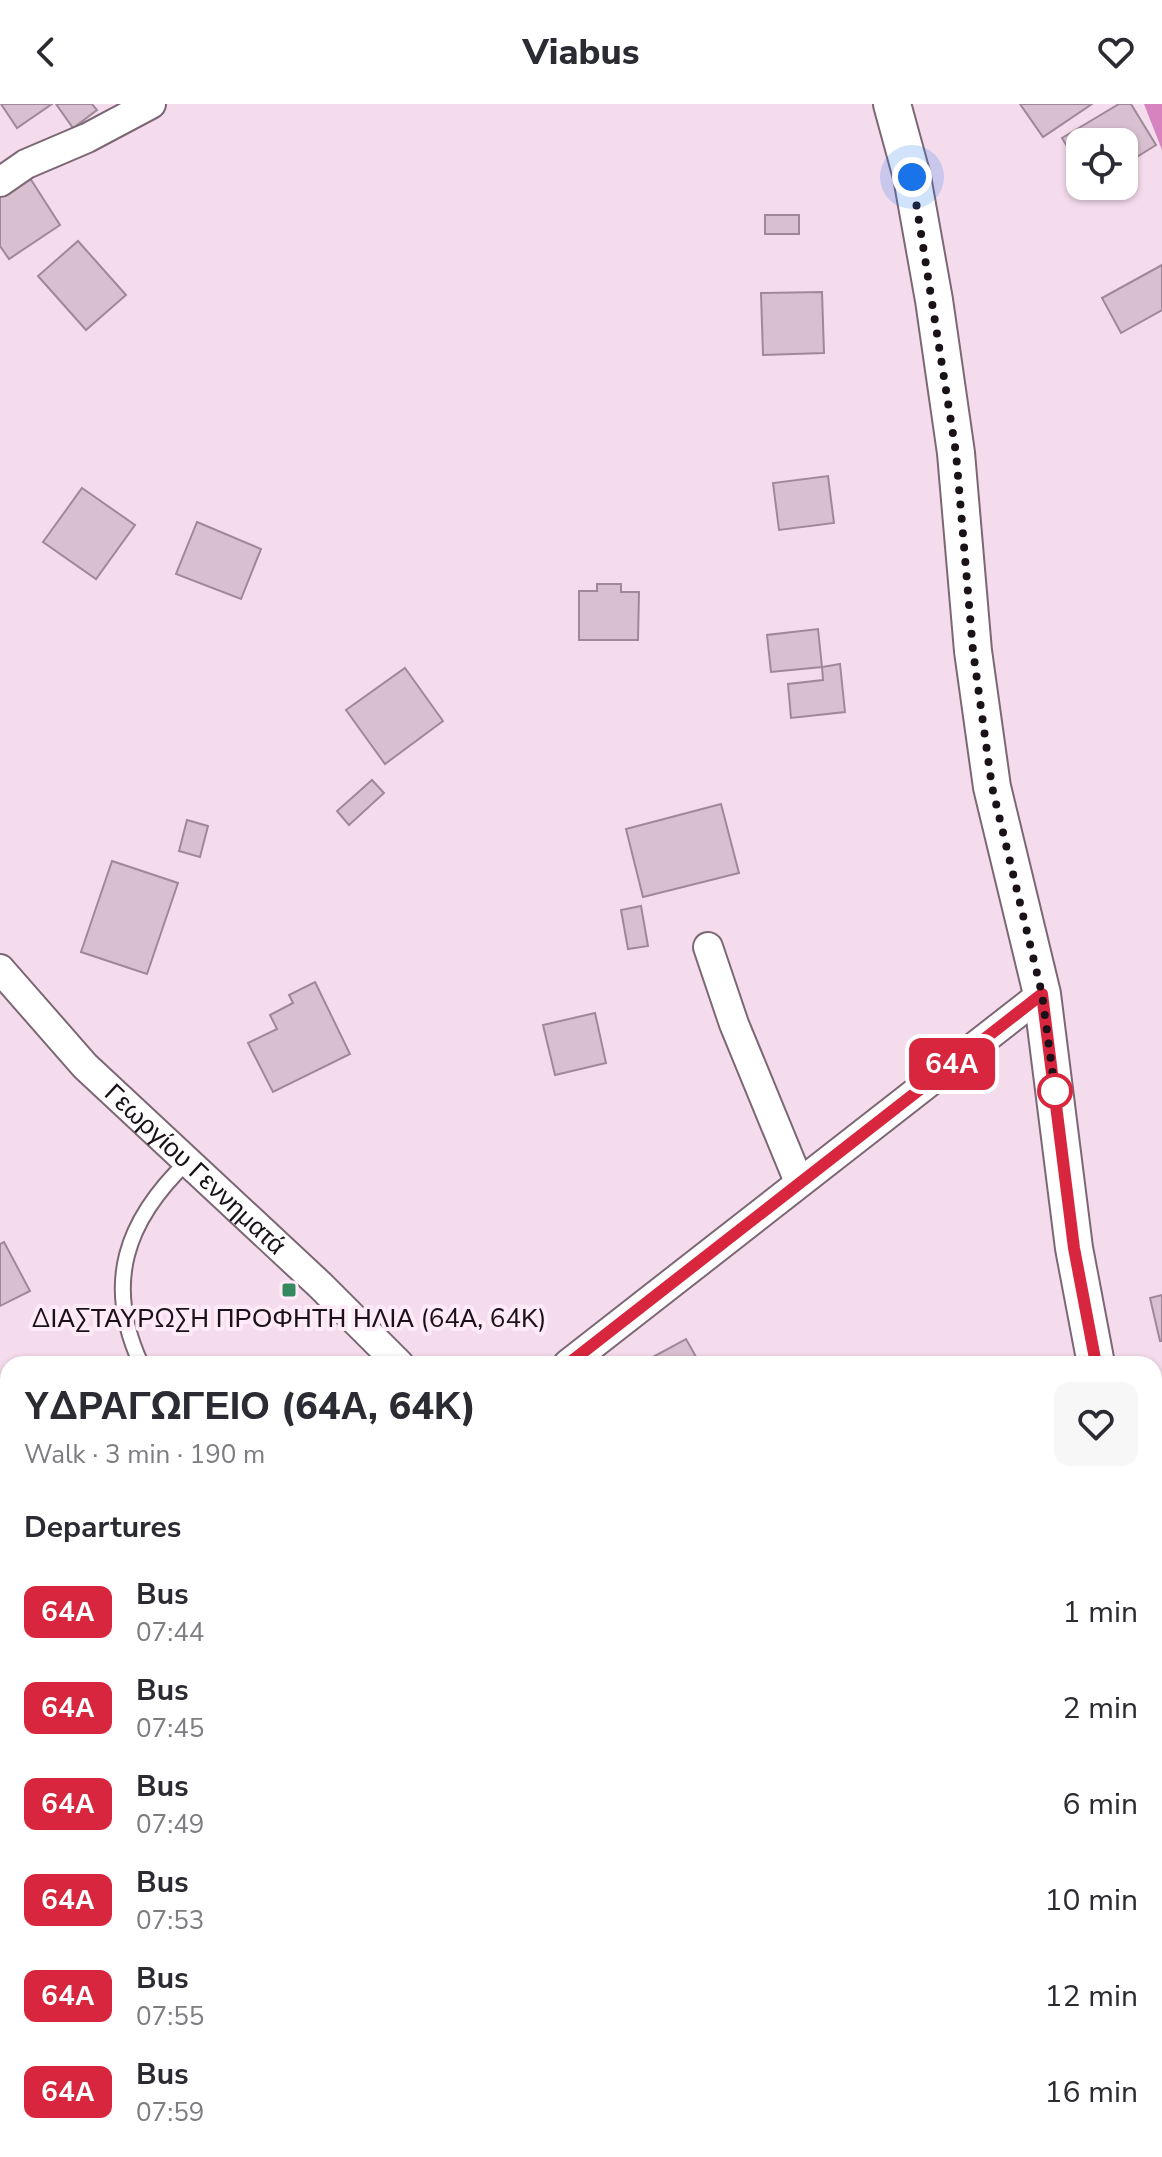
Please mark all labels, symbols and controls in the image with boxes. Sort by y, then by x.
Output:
text: Viabus [523,28,639,77]
icon: back [24,30,68,74]
icon: heart [1094,30,1138,74]
map controls [1066,128,1138,200]
button: locate [1066,128,1138,200]
your location [892,157,932,197]
line badge: 64Α [906,1038,998,1090]
text: 64Α [925,1045,979,1083]
unlabelled marker [1038,1074,1072,1108]
street label: Γεωργίου Γεννηματά [97,1076,294,1262]
marker: ΔΙΑΣΤΑΥΡΩΣΗ ΠΡΟΦΗΤΗ ΗΛΙΑ (64Α, 64Κ) [280,1281,298,1299]
place label: ΔΙΑΣΤΑΥΡΩΣΗ ΠΡΟΦΗΤΗ ΗΛΙΑ (64Α, 64Κ) [31,1301,547,1336]
text: ΥΔΡΑΓΩΓΕΙΟ (64Α, 64Κ) [24,1381,476,1432]
button: heart [1054,1382,1138,1466]
text: Walk · 3 min · 190 m [24,1437,265,1472]
text: Departures [24,1507,181,1548]
text: Bus [136,1574,189,1615]
text: 1 min [1063,1592,1138,1633]
text: 64Α [41,1593,95,1631]
text: 07:44 [136,1615,204,1650]
text: Bus [136,1670,189,1711]
text: 2 min [1063,1688,1138,1729]
text: 64Α [41,1689,95,1727]
text: 07:45 [136,1711,204,1746]
text: Bus [136,1766,189,1807]
text: 6 min [1063,1784,1138,1825]
text: 64Α [41,1785,95,1823]
text: 07:49 [136,1807,204,1842]
text: Bus [136,1862,189,1903]
text: 10 min [1045,1880,1138,1921]
text: 64Α [41,1881,95,1919]
text: 07:53 [136,1903,204,1938]
text: Bus [136,1958,189,1999]
text: 12 min [1045,1976,1138,2017]
text: 64Α [41,1977,95,2015]
text: 07:55 [136,1999,204,2034]
text: Bus [136,2054,189,2095]
text: 16 min [1045,2072,1138,2113]
text: 64Α [41,2073,95,2111]
text: 07:59 [136,2095,204,2130]

